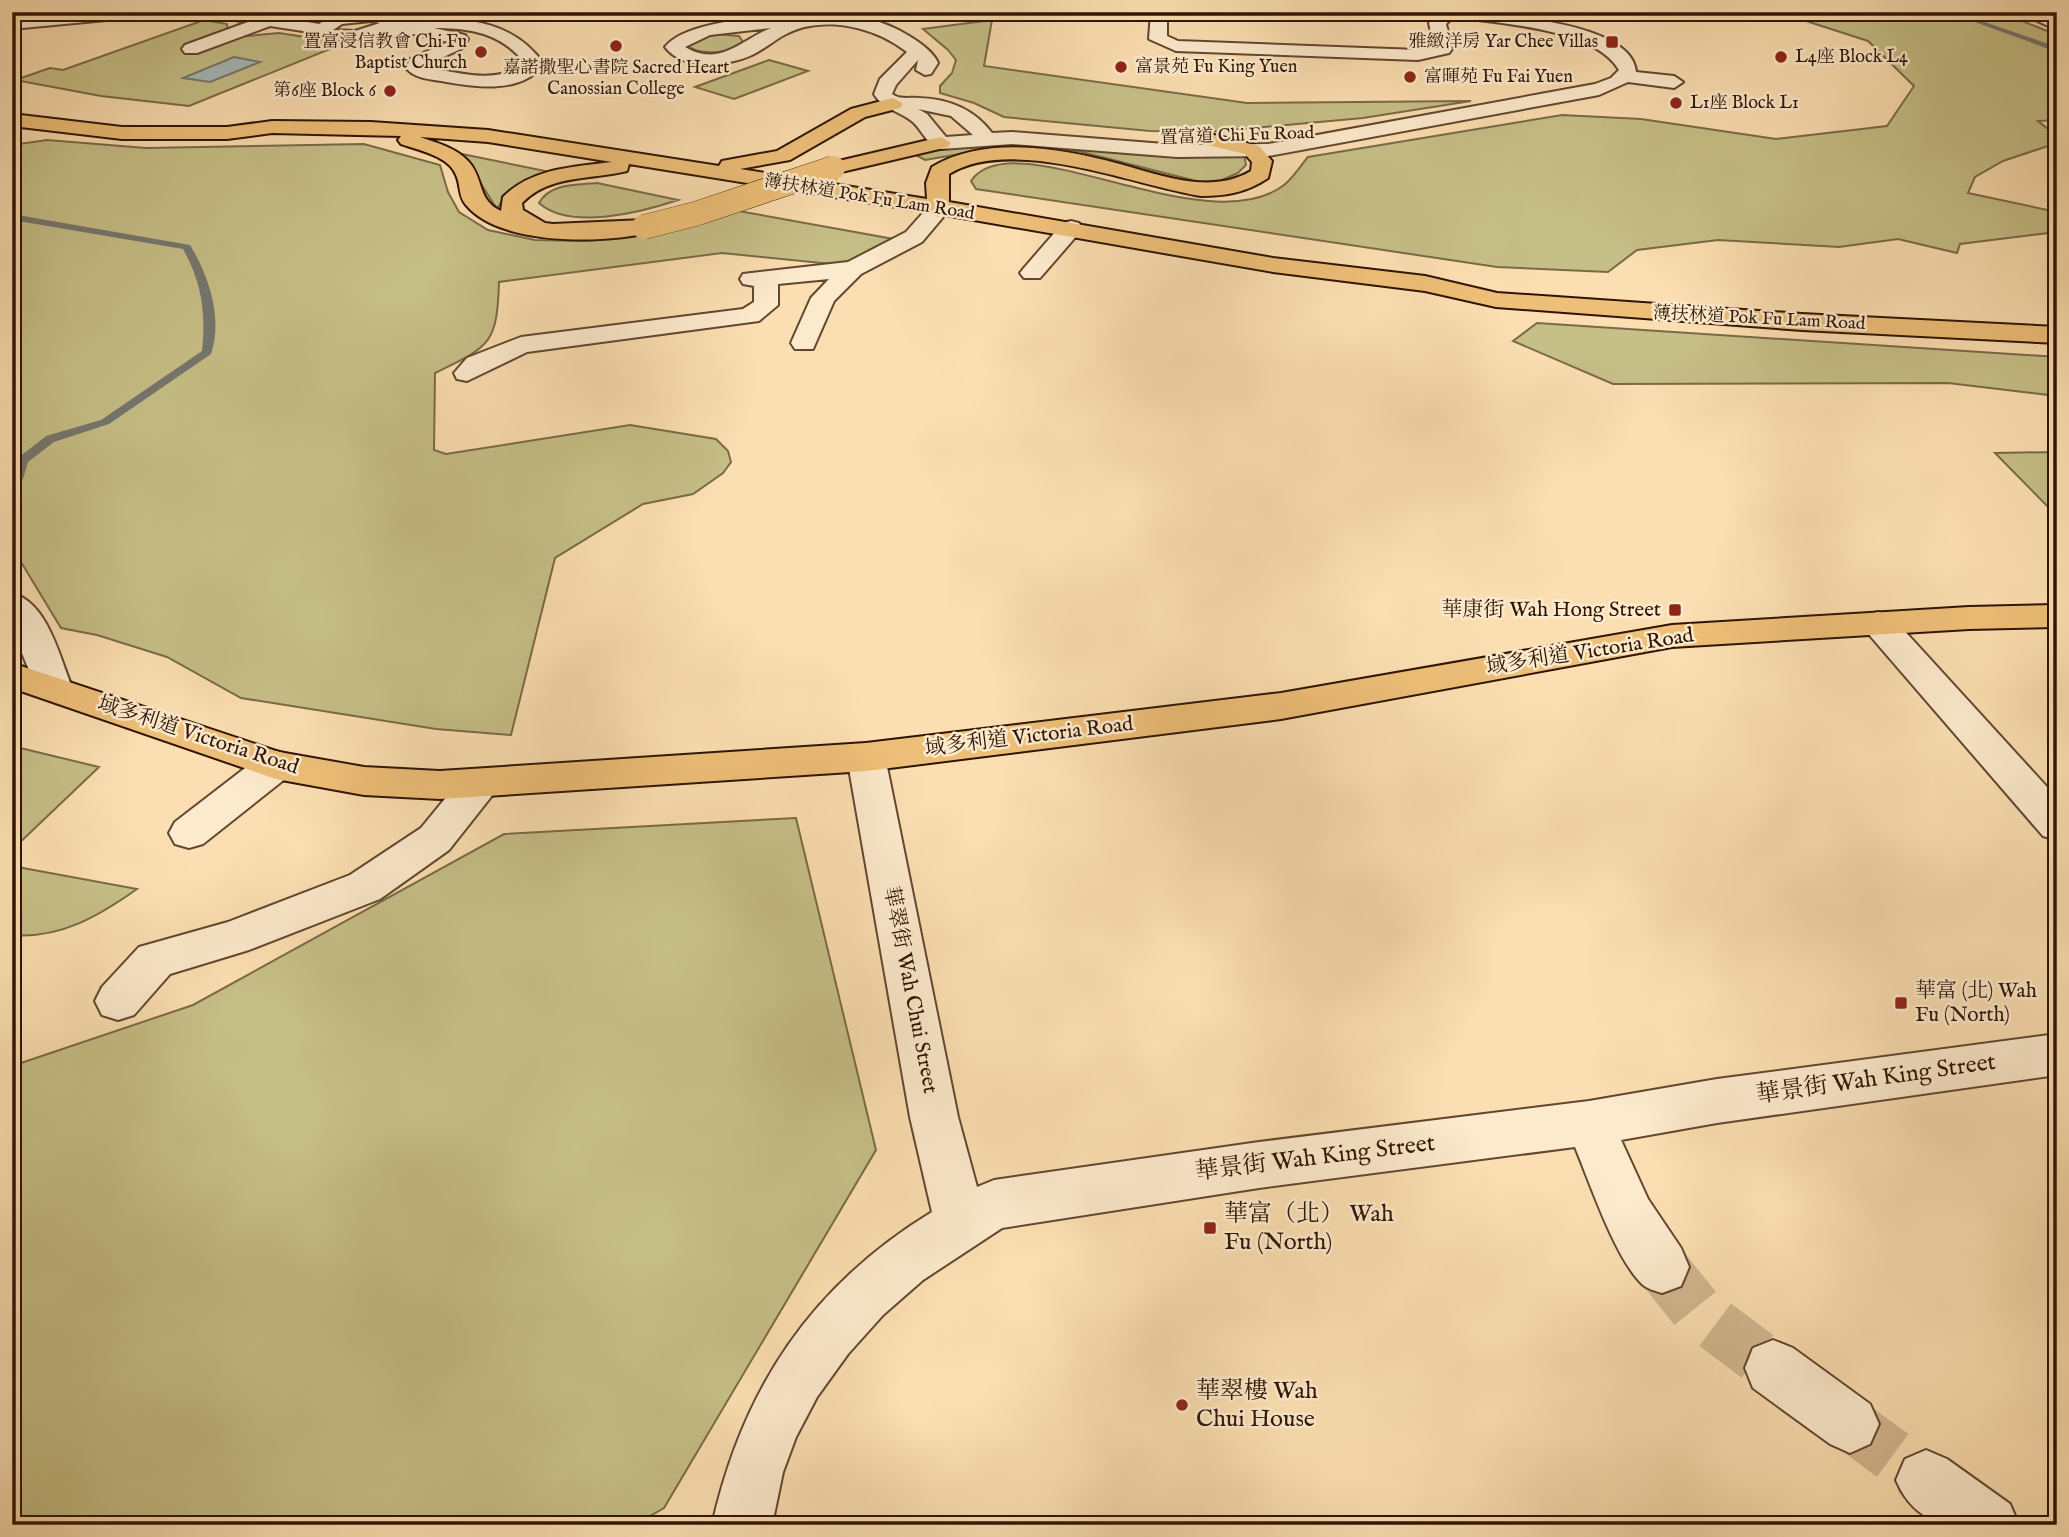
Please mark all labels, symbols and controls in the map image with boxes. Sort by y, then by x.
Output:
place label: 置富浸信教會 Chi Fu Baptist Church [303,31,467,75]
place label: 雅緻洋房 Yar Chee Villas [1409,31,1598,54]
marker: 雅緻洋房 Yar Chee Villas [1604,34,1620,50]
marker: 嘉諾撒聖心書院 Sacred Heart Canossian College [608,38,624,54]
marker: 置富浸信教會 Chi Fu Baptist Church [473,44,489,60]
place label: L4座 Block L4 [1795,46,1908,69]
marker: L4座 Block L4 [1773,49,1789,65]
place label: 富景苑 Fu King Yuen [1135,56,1298,79]
place label: 嘉諾撒聖心書院 Sacred Heart Canossian College [502,57,730,101]
marker: 富景苑 Fu King Yuen [1113,59,1129,75]
place label: 富暉苑 Fu Fai Yuen [1424,66,1573,89]
marker: 富暉苑 Fu Fai Yuen [1402,69,1418,85]
place label: 第6座 Block 6 [273,80,376,103]
marker: 第6座 Block 6 [382,83,398,99]
place label: L1座 Block L1 [1690,92,1799,115]
marker: L1座 Block L1 [1668,95,1684,111]
street label: 置富道 Chi Fu Road [1159,122,1315,150]
street label: 薄扶林道 Pok Fu Lam Road [762,170,976,226]
street label: 薄扶林道 Pok Fu Lam Road [1652,302,1866,336]
place label: 華康街 Wah Hong Street [1442,597,1661,624]
marker: 華康街 Wah Hong Street [1667,602,1683,618]
street label: 域多利道 Victoria Road [1484,622,1696,682]
street label: 域多利道 Victoria Road [94,691,303,781]
street label: 域多利道 Victoria Road [923,711,1136,763]
street label: 華翠街 Wah Chui Street [877,884,943,1096]
place label: 華富 (北) Wah Fu (North) [1915,978,2037,1029]
marker: 華富 (北) Wah Fu (North) [1893,995,1909,1011]
street label: 華景街 Wah King Street [1754,1047,1998,1111]
street label: 華景街 Wah King Street [1193,1128,1437,1188]
place label: 華富（北） Wah Fu (North) [1224,1199,1394,1258]
marker: 華富（北） Wah Fu (North) [1202,1220,1218,1236]
place label: 華翠樓 Wah Chui House [1196,1376,1318,1435]
marker: 華翠樓 Wah Chui House [1174,1397,1190,1413]

